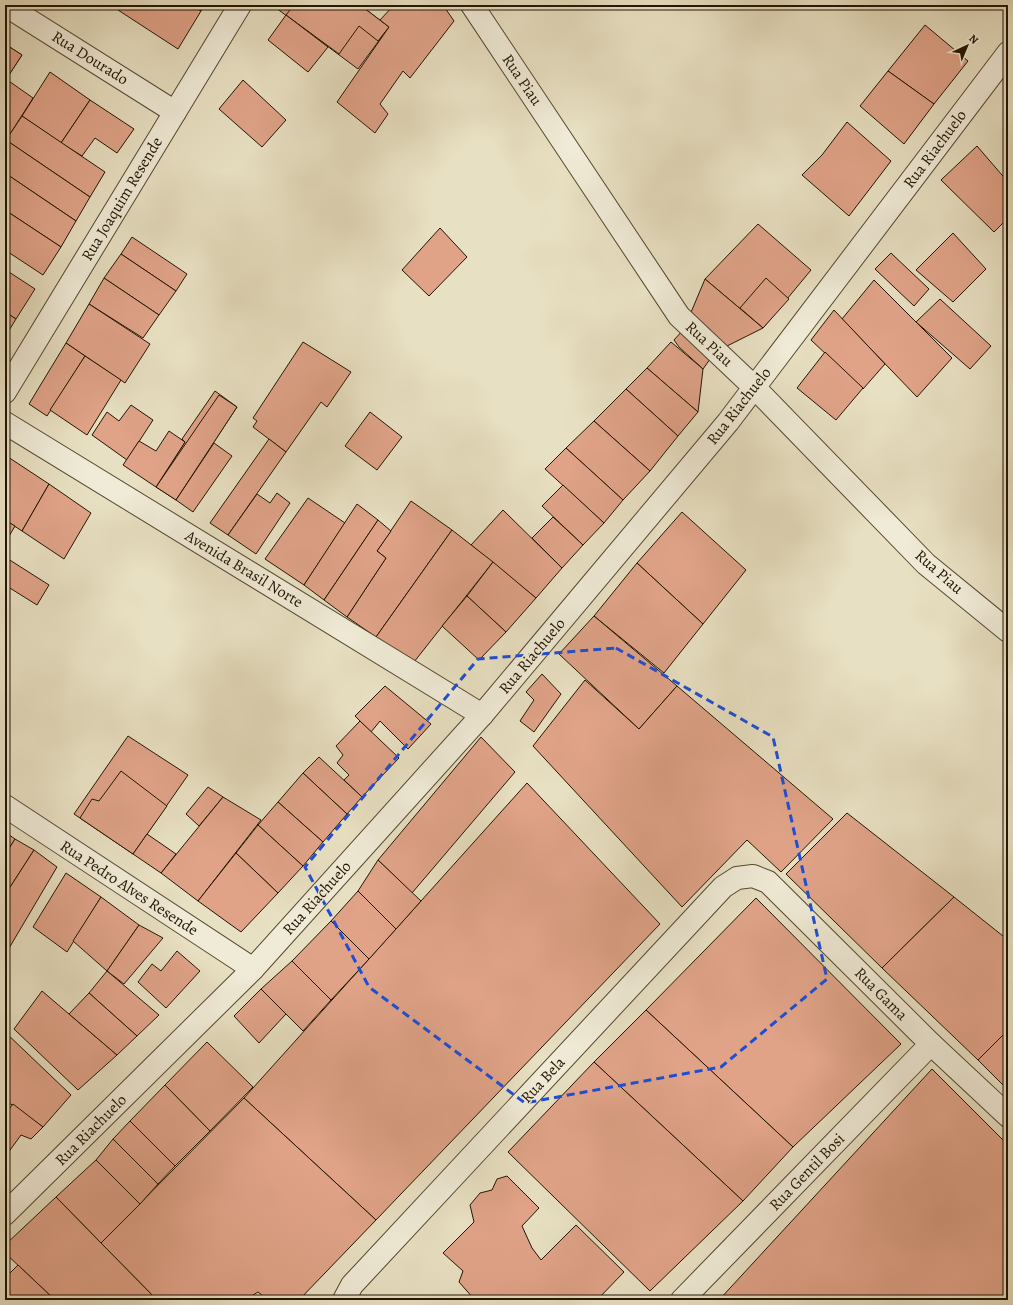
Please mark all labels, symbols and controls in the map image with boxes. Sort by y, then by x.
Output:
street label: Rua Dourado [48,26,133,90]
north arrow [947,26,987,66]
text: N [966,31,982,47]
street label: Rua Piau [497,50,547,110]
street label: Rua Riachuelo [898,105,972,193]
street label: Rua Joaquim Resende [76,133,168,265]
street label: Rua Piau [680,316,738,372]
street label: Rua Riachuelo [702,362,776,449]
street label: Avenida Brasil Norte [180,525,307,613]
street label: Rua Piau [910,545,968,600]
street label: Rua Riachuelo [494,613,570,699]
street label: Rua Pedro Alves Resende [56,835,202,941]
street label: Rua Riachuelo [278,856,356,940]
street label: Rua Gama [849,962,913,1026]
street label: Rua Bela [516,1051,571,1108]
street label: Rua Riachuelo [50,1089,132,1171]
street label: Rua Gentil Bosi [764,1128,850,1216]

